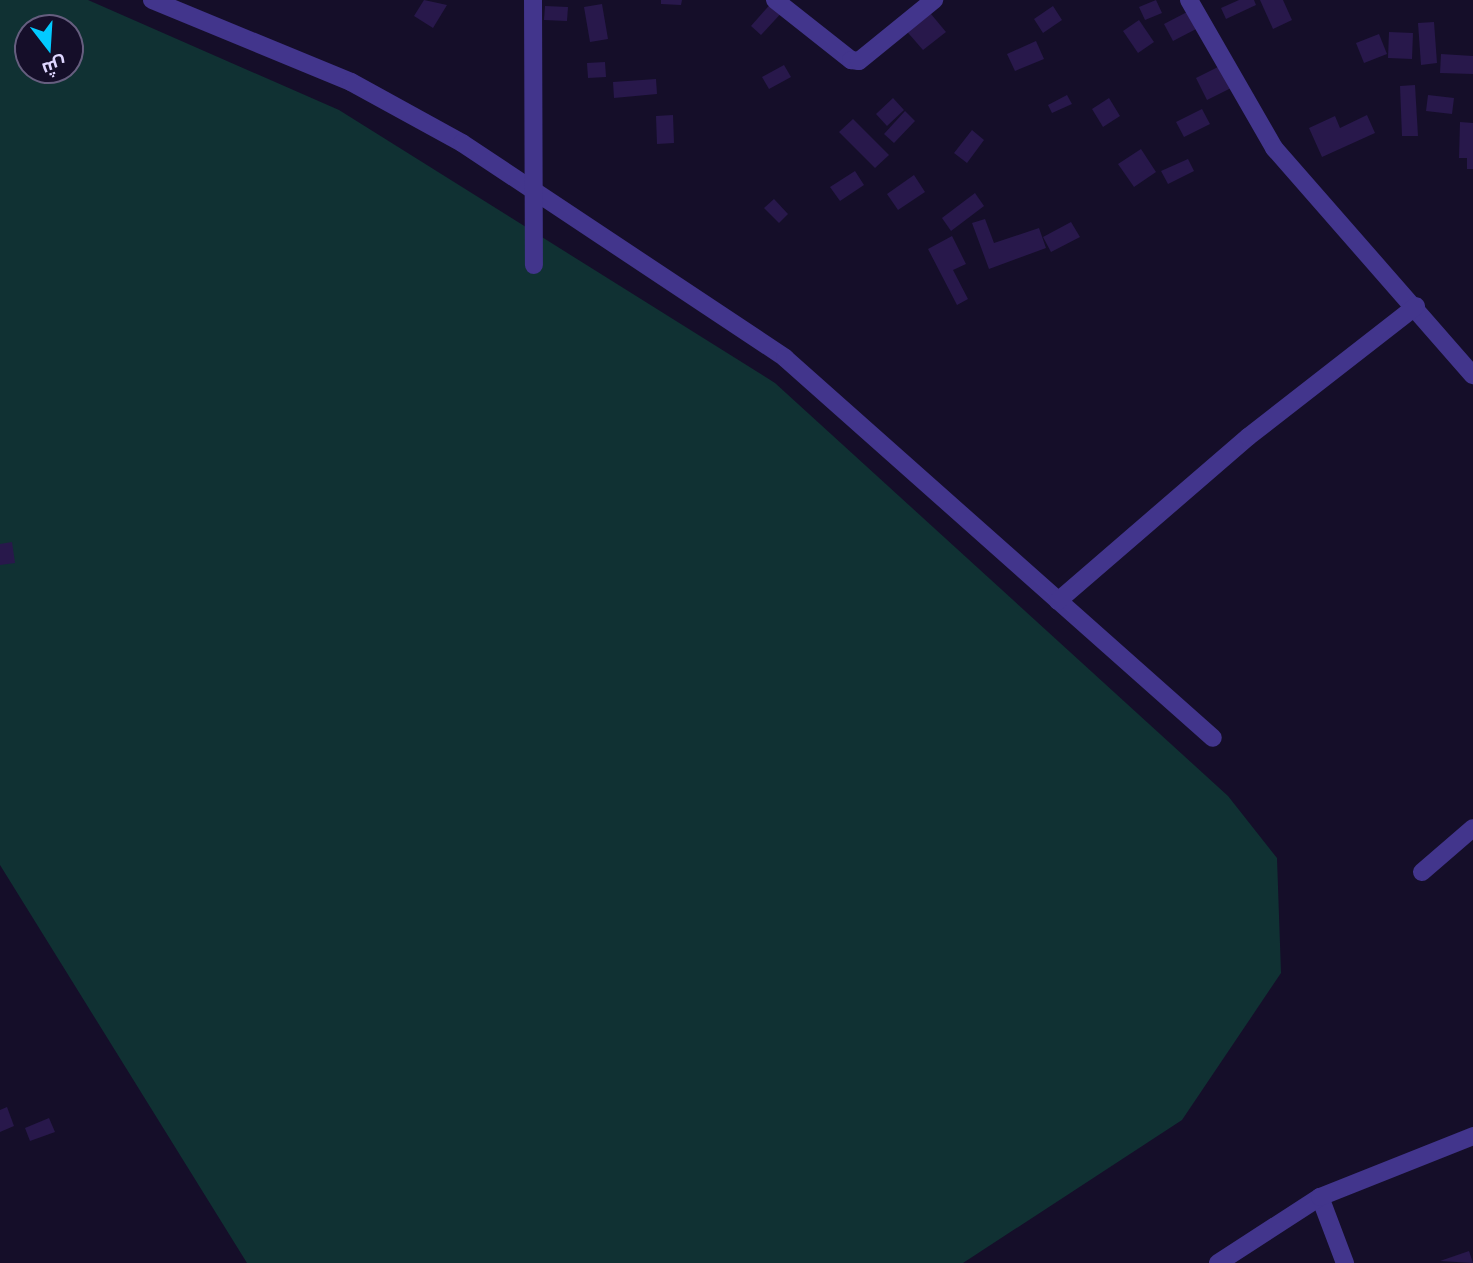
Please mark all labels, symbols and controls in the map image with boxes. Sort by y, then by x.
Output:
north arrow [14,14,84,84]
text: ش [39,51,70,83]

